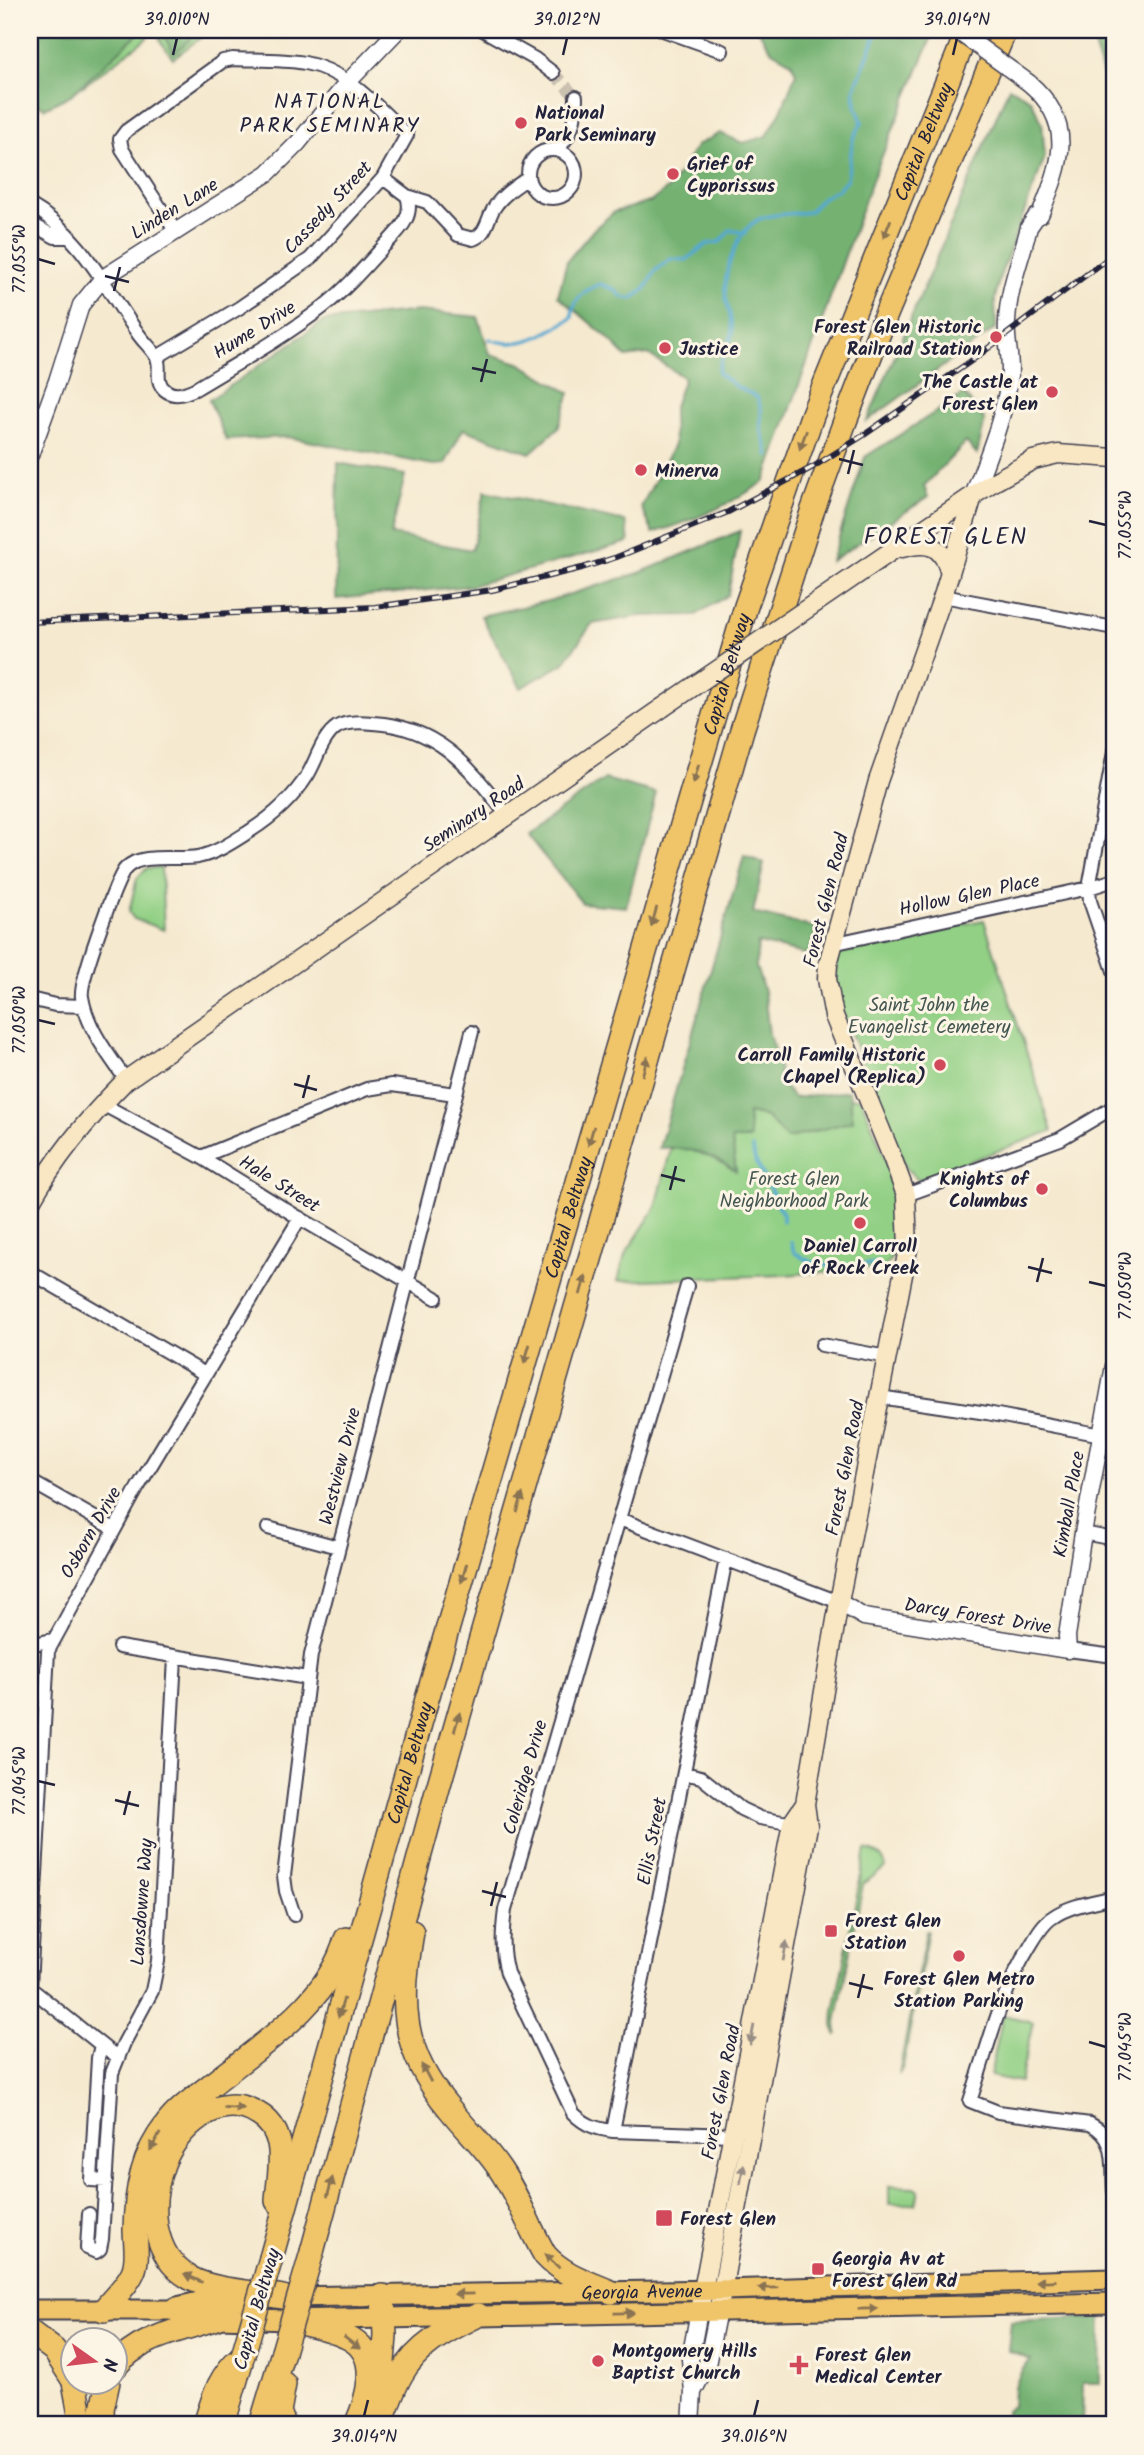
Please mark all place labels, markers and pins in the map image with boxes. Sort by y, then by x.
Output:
place label: National Park Seminary [535,99,656,151]
marker: National Park Seminary [513,115,529,131]
place label: Grief of Cyporissus [687,150,775,202]
marker: Grief of Cyporissus [665,166,681,182]
place label: Forest Glen Historic Railroad Station [814,313,982,365]
marker: Forest Glen Historic Railroad Station [988,329,1004,345]
place label: Justice [679,335,738,365]
marker: Justice [657,340,673,356]
place label: The Castle at Forest Glen [922,368,1038,420]
marker: The Castle at Forest Glen [1044,384,1060,400]
place label: Minerva [655,457,719,487]
marker: Minerva [633,462,649,478]
place label: Carroll Family Historic Chapel (Replica) [737,1041,926,1093]
marker: Carroll Family Historic Chapel (Replica) [932,1057,948,1073]
place label: Knights of Columbus [940,1165,1030,1217]
marker: Knights of Columbus [1034,1181,1050,1197]
marker: Daniel Carroll of Rock Creek [852,1215,868,1231]
place label: Daniel Carroll of Rock Creek [802,1232,919,1284]
place label: Forest Glen Station [845,1907,941,1959]
marker: Forest Glen Station [823,1923,839,1939]
marker: Forest Glen Metro Station Parking [951,1948,967,1964]
place label: Forest Glen Metro Station Parking [883,1965,1035,2017]
place label: Forest Glen [680,2205,776,2235]
marker: Forest Glen [654,2208,674,2228]
place label: Georgia Av at Forest Glen Rd [832,2245,958,2297]
marker: Georgia Av at Forest Glen Rd [810,2261,826,2277]
place label: Montgomery Hills Baptist Church [612,2337,757,2389]
place label: Forest Glen Medical Center [815,2341,943,2393]
marker: Montgomery Hills Baptist Church [590,2353,606,2369]
marker: Forest Glen Medical Center [789,2355,809,2375]

